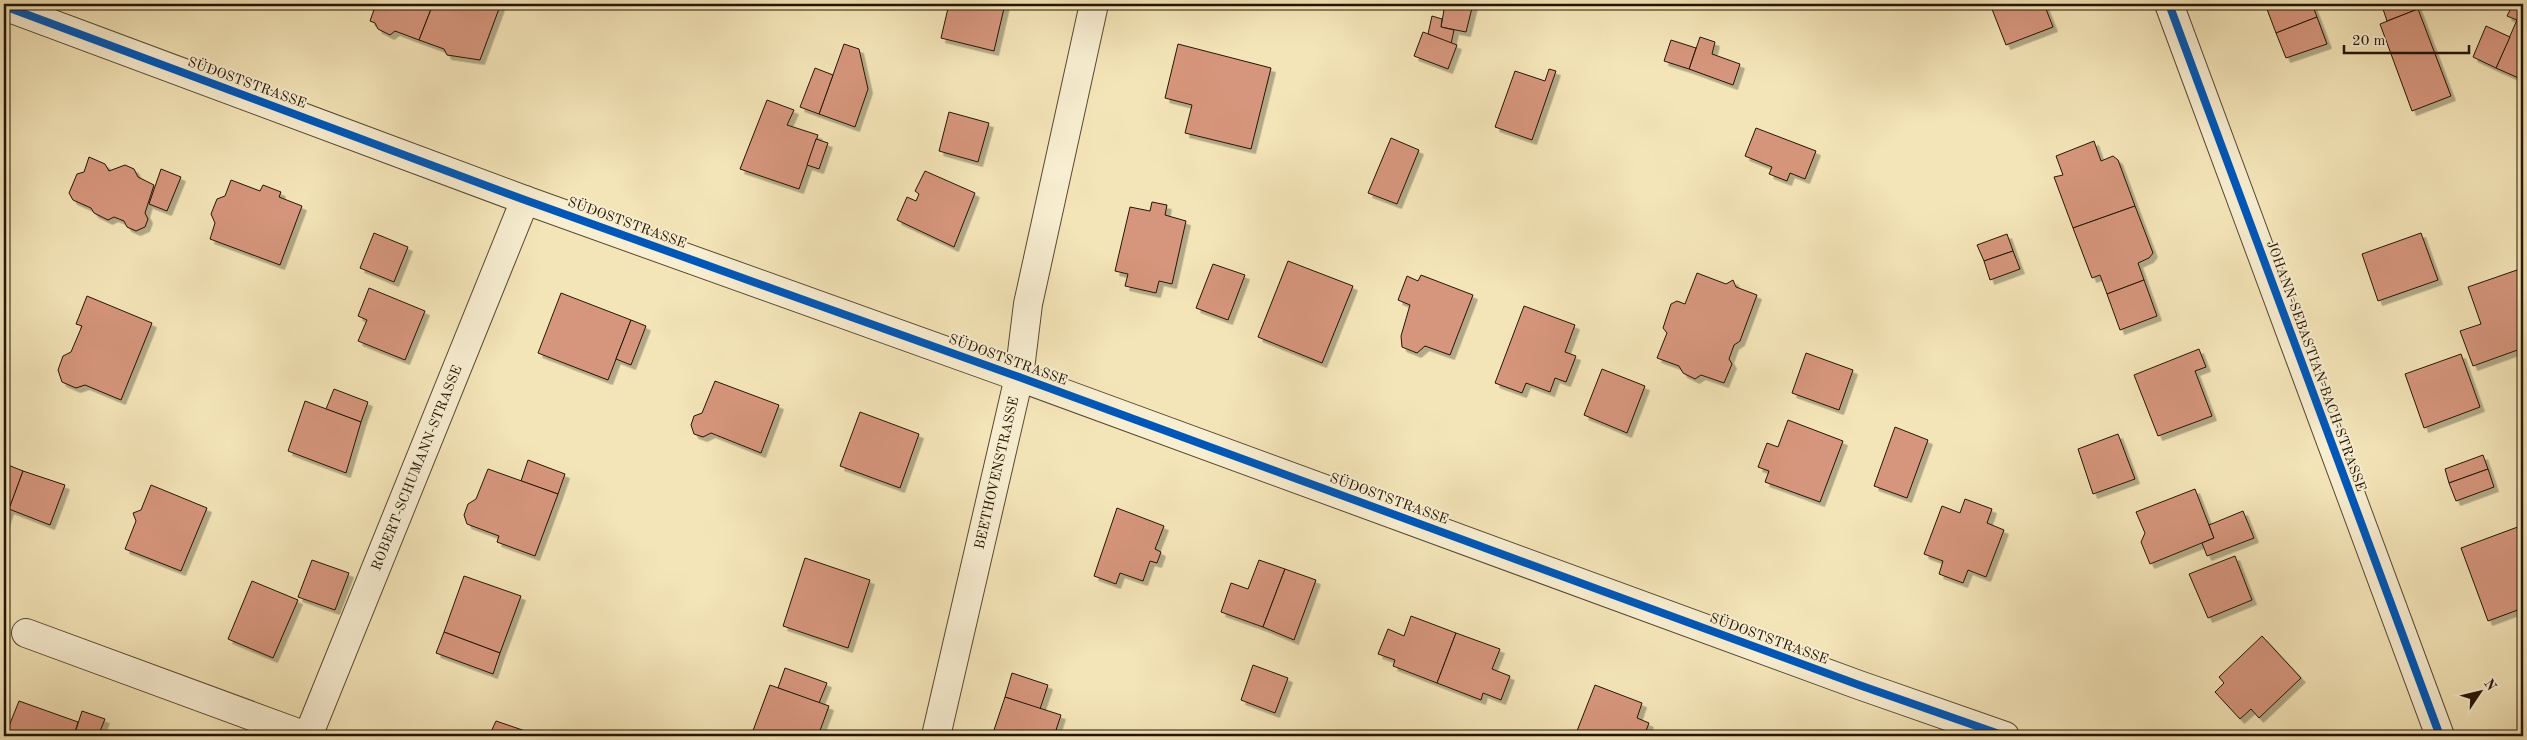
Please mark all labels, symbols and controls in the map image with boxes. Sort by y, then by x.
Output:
scale bar [2344,22,2470,54]
text: 20 m [2352,34,2386,49]
street label: SÜDOSTSTRASSE [186,52,309,111]
street label: SÜDOSTSTRASSE [566,192,689,251]
street label: JOHANN-SEBASTIAN-BACH-STRASSE [2264,239,2368,493]
street label: SÜDOSTSTRASSE [947,329,1070,388]
street label: ROBERT-SCHUMANN-STRASSE [369,363,465,573]
street label: BEETHOVENSTRASSE [973,395,1021,551]
street label: SÜDOSTSTRASSE [1328,468,1451,527]
street label: SÜDOSTSTRASSE [1708,608,1831,667]
north arrow [2454,668,2504,718]
text: N [2481,677,2499,694]

